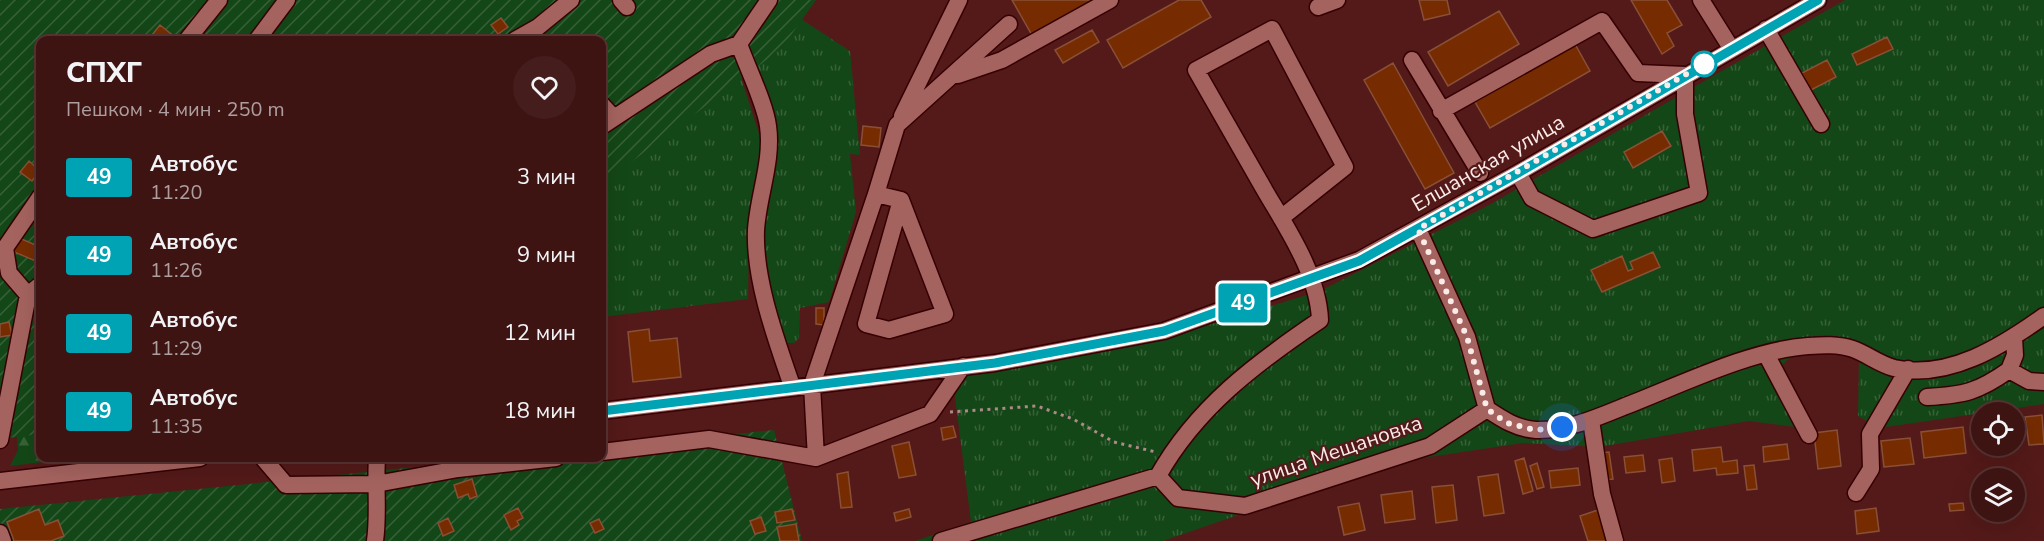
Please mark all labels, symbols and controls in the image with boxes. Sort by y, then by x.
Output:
unlabelled marker [1691,51,1717,77]
text: СПХГ [66,54,142,92]
button: heart [513,56,576,119]
text: Пешком · 4 мин · 250 m [66,96,285,123]
street label: Елшанская улица [1406,108,1570,218]
text: Автобус [150,149,238,179]
text: 3 мин [517,162,576,192]
text: 49 [86,163,112,191]
text: 11:20 [150,179,203,206]
text: Автобус [150,227,238,257]
text: 9 мин [517,240,576,270]
text: 49 [86,241,112,269]
text: 11:26 [150,257,203,284]
line badge: 49 [1216,284,1270,322]
text: 49 [1230,289,1256,317]
text: Автобус [150,305,238,335]
text: 12 мин [504,318,576,348]
text: 49 [86,319,112,347]
text: 11:29 [150,335,203,362]
text: Автобус [150,383,238,413]
text: 18 мин [504,396,576,426]
text: 49 [86,397,112,425]
map controls [1971,402,2025,522]
button: locate [1971,402,2025,456]
street label: улица Мещановка [1246,408,1426,494]
your location [1547,412,1577,442]
text: 11:35 [150,413,203,440]
button: layers [1971,468,2025,522]

